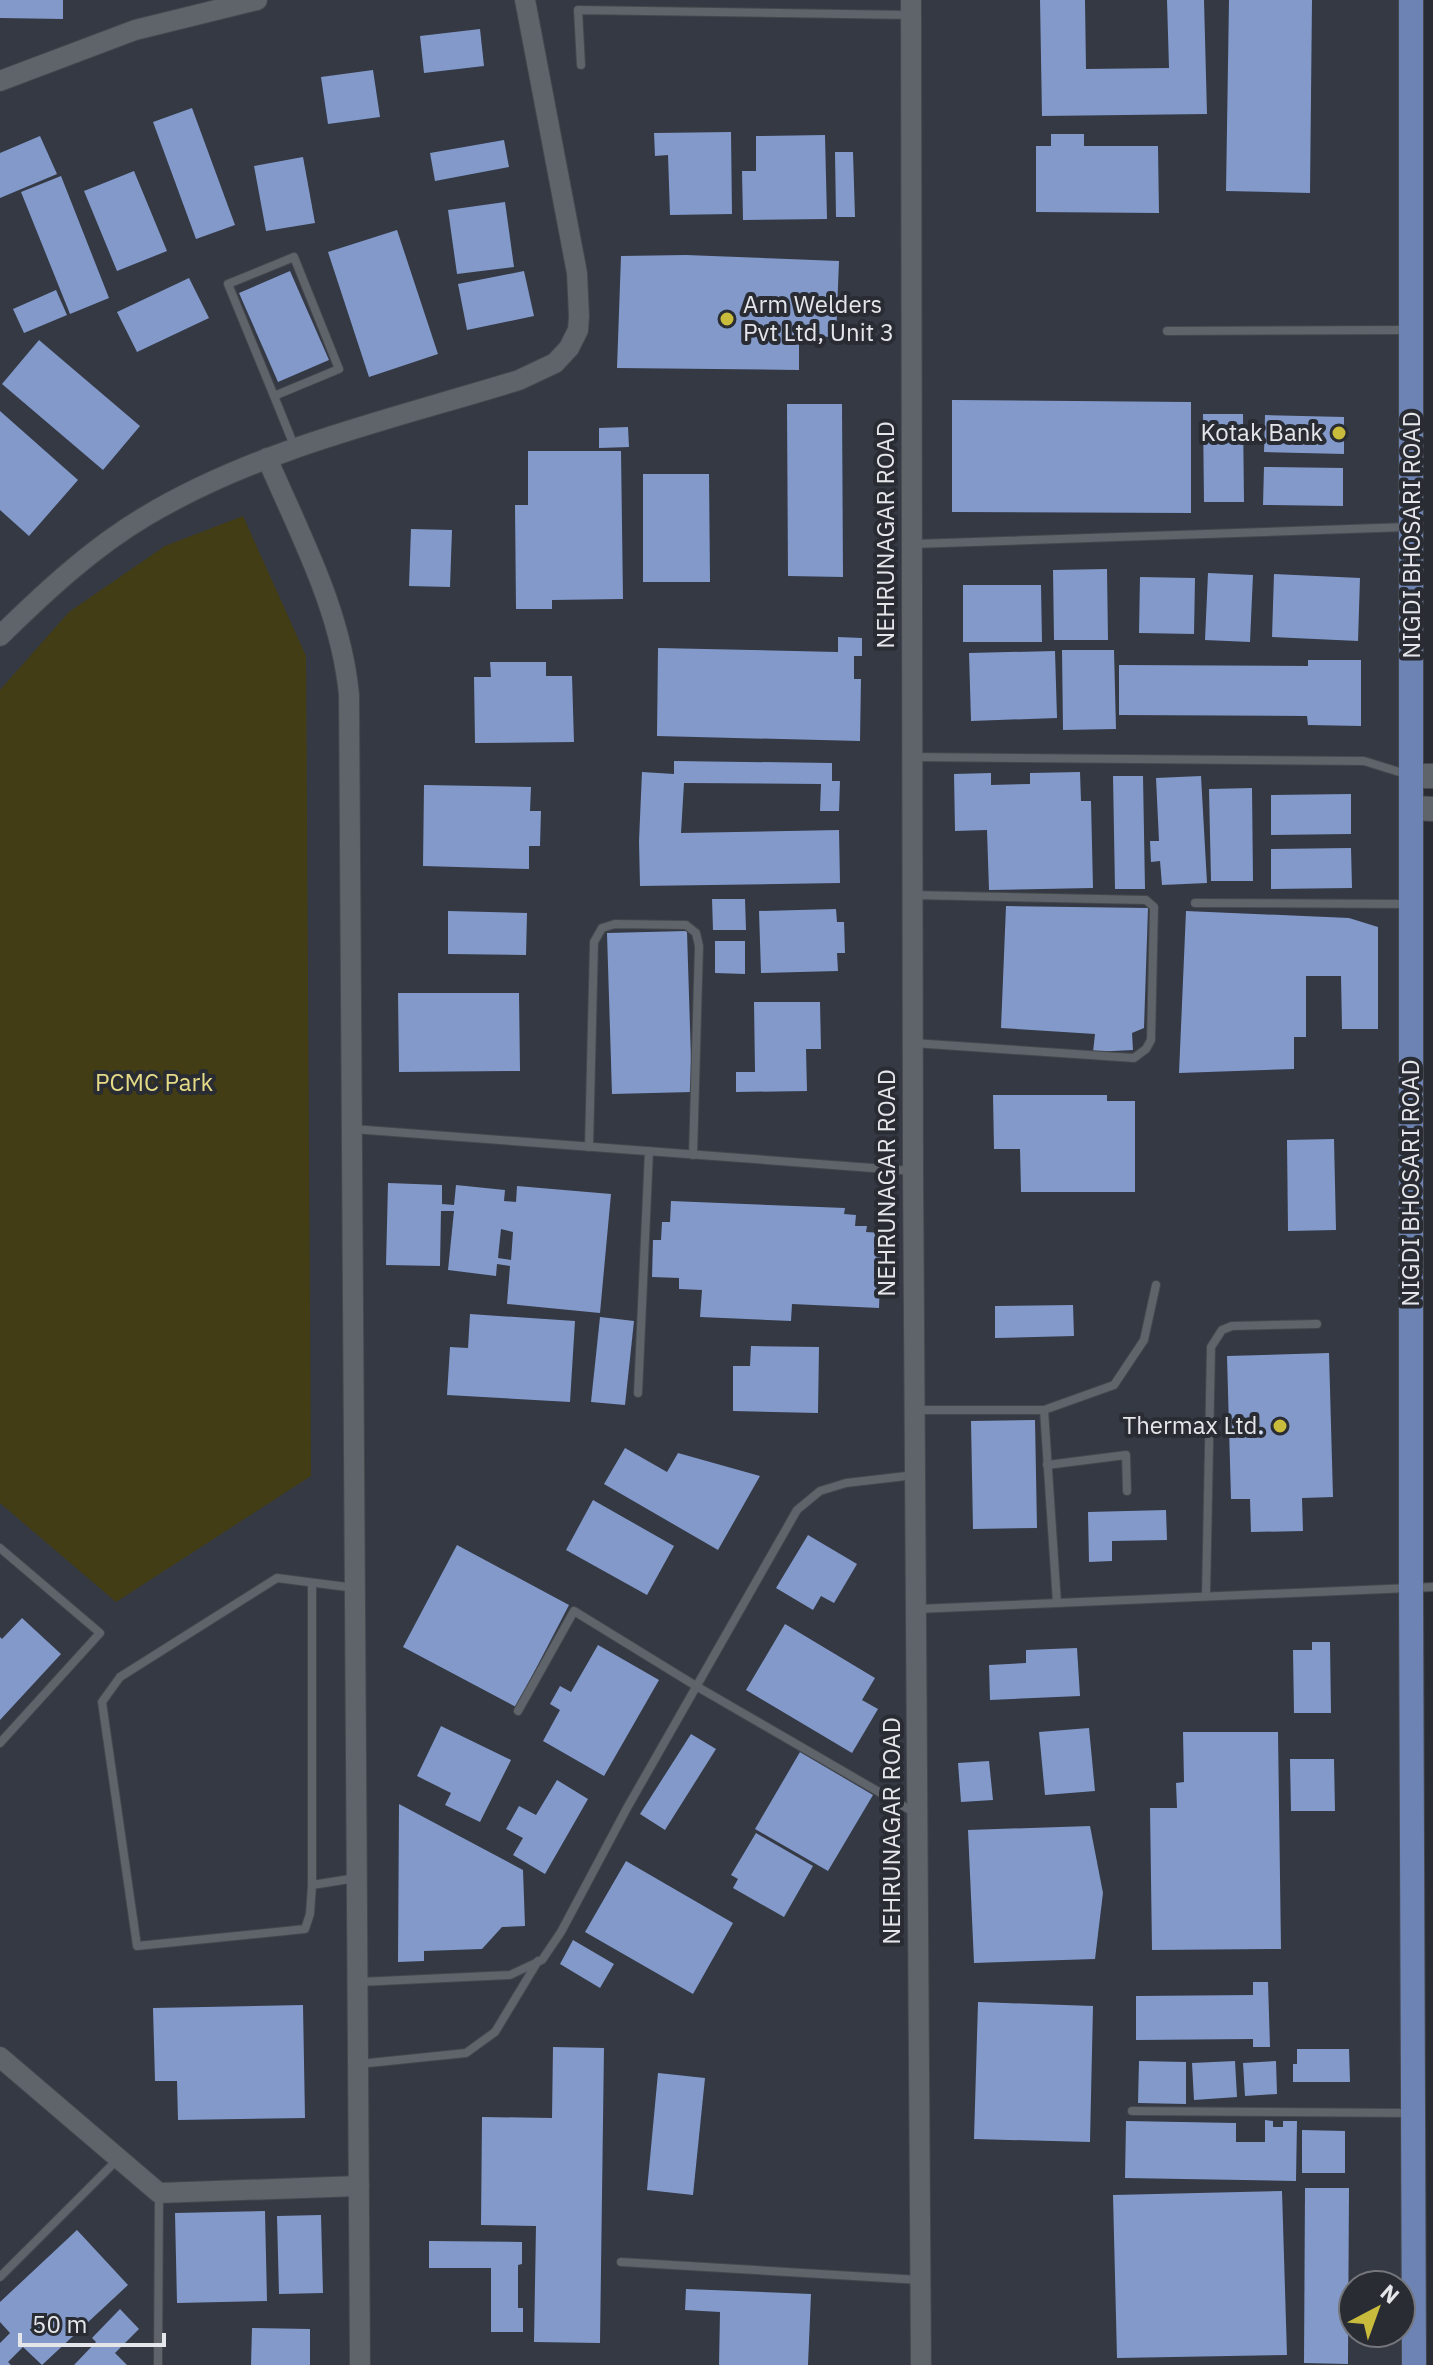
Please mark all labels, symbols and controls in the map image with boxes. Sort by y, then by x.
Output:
place label: Arm Welders Pvt Ltd, Unit 3 [743,288,894,348]
marker: Arm Welders Pvt Ltd, Unit 3 [718,310,736,328]
street label: NIGDI BHOSARI ROAD [1395,411,1427,659]
place label: Kotak Bank [1201,416,1323,448]
street label: NEHRUNAGAR ROAD [869,421,901,649]
marker: Kotak Bank [1330,424,1348,442]
street label: NIGDI BHOSARI ROAD [1394,1059,1426,1307]
park label: PCMC Park [95,1066,213,1098]
street label: NEHRUNAGAR ROAD [870,1069,902,1297]
place label: Thermax Ltd. [1122,1409,1264,1441]
marker: Thermax Ltd. [1271,1417,1289,1435]
street label: NEHRUNAGAR ROAD [875,1717,907,1945]
north arrow [1337,2269,1417,2349]
text: N [1375,2277,1406,2310]
scale bar [20,2297,164,2347]
text: 50 m [32,2308,87,2340]

